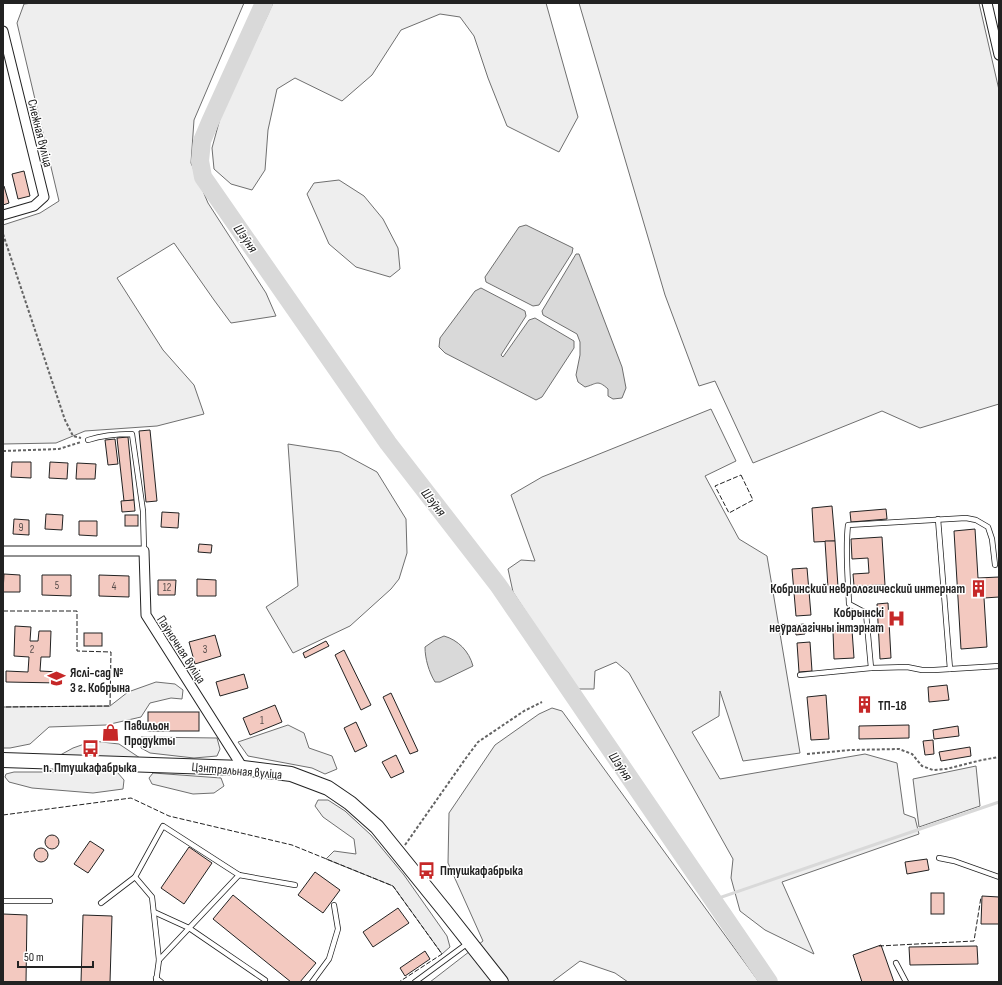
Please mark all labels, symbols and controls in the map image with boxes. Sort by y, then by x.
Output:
street label: Снежная вуліца [24,98,56,169]
water label: Шэўня [230,221,262,256]
water label: Шэўня [417,485,450,520]
house number: 9 [19,521,24,534]
building icon: Кобринский неврологический интернат [968,578,988,598]
house number: 5 [55,579,59,592]
house number: 4 [112,580,117,593]
house number: 12 [163,581,172,594]
place label: Кобринский неврологический интернат [770,581,965,597]
place label: Кобрынскі неўралагічны інтэрнат [769,605,884,636]
hospital icon: Кобрынскі неўралагічны інтэрнат [887,609,907,629]
street label: Паўночная вуліца [153,612,209,687]
house number: 2 [30,643,35,656]
house number: 3 [203,643,208,656]
place label: Яслі-сад № 3 г. Кобрына [70,665,130,696]
school or university icon: Яслі-сад № 3 г. Кобрына [47,669,67,689]
building icon: ТП-18 [855,695,875,715]
place label: ТП-18 [878,698,907,714]
house number: 1 [260,714,264,727]
place label: Павильон Продукты [124,718,175,749]
shop icon: Павильон Продукты [101,722,121,742]
bus stop icon: п. Птушкафабрыка [80,738,100,758]
water label: Шэўня [605,749,637,784]
street label: Цэнтральная вуліца [191,759,283,783]
place label: п. Птушкафабрыка [43,760,137,776]
bus stop icon: Птушкафабрыка [417,860,437,880]
place label: Птушкафабрыка [440,863,523,879]
scale bar [18,943,93,969]
text: 50 m [24,950,44,965]

